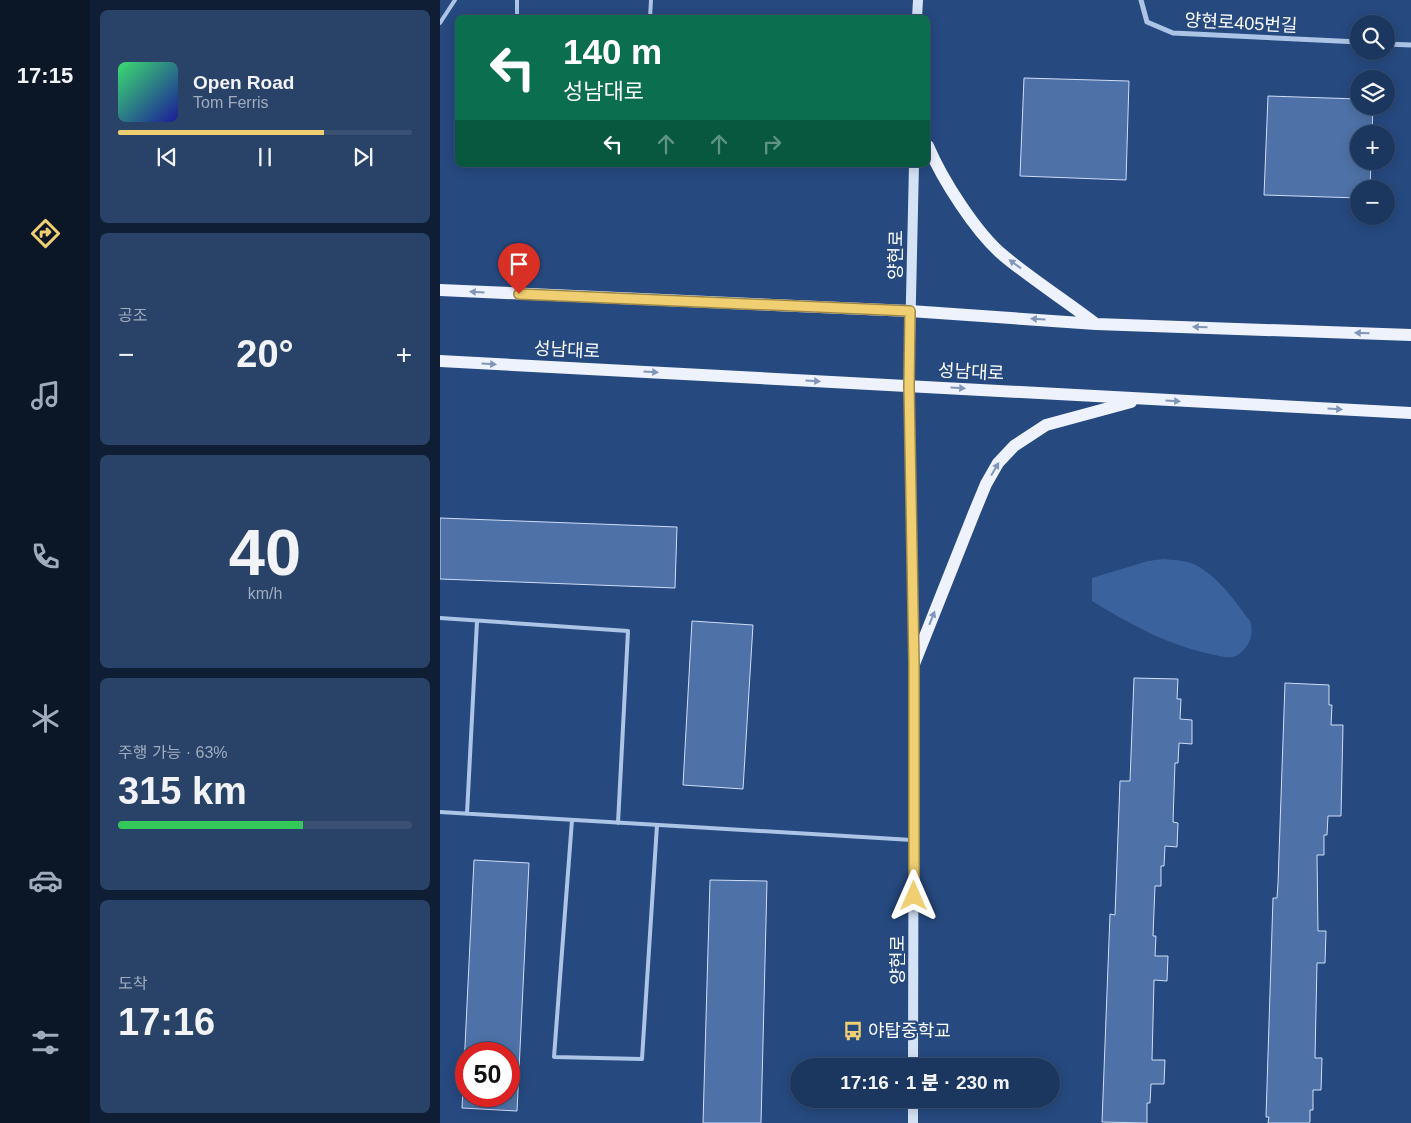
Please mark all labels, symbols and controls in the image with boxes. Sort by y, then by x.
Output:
street label: 양현로405번길 [1184,10,1298,36]
map controls [1350,15,1395,225]
button: search [1350,15,1395,60]
text: 140 m [563,32,662,71]
icon: left [480,35,545,100]
text: 17:15 [17,63,73,88]
button: layers [1350,70,1395,115]
text: Open Road [193,72,294,93]
text: 성남대로 [563,79,644,104]
text: Tom Ferris [193,94,269,111]
button: + [1350,125,1395,170]
icon: left [599,130,627,158]
icon: ahead [652,130,680,158]
icon: ahead [705,130,733,158]
icon: right [758,130,786,158]
icon: previous [153,143,181,171]
icon: pause [251,143,279,171]
icon: next [349,143,377,171]
button: − [1350,180,1395,225]
icon: directions [28,216,63,251]
street label: 양현로 [886,230,906,280]
pin [498,243,540,294]
icon: arrive [505,250,533,278]
one-way arrow [1008,259,1022,269]
one-way arrow [469,287,485,295]
text: 공조 [118,307,147,324]
one-way arrow [1029,315,1045,323]
one-way arrow [1192,323,1208,331]
one-way arrow [1354,329,1370,337]
text: 20° [236,333,294,375]
street label: 성남대로 [533,338,601,362]
text: − [118,339,134,370]
text: + [396,339,412,370]
one-way arrow [481,360,497,368]
street label: 성남대로 [937,360,1005,384]
one-way arrow [643,369,659,377]
one-way arrow [805,377,821,385]
icon: music [28,378,63,413]
one-way arrow [950,385,966,393]
one-way arrow [1165,397,1181,405]
one-way arrow [1327,406,1343,414]
one-way arrow [990,462,999,475]
text: 40 [229,516,301,589]
icon: phone [28,539,63,574]
text: km/h [248,585,282,602]
one-way arrow [928,610,936,625]
icon: climate [28,701,63,736]
text: 주행 가능 · 63% [118,744,228,761]
text: 315 km [118,770,247,812]
icon: car [28,863,63,898]
position arrow [887,869,939,921]
street label: 양현로 [888,935,908,985]
text: 도착 [118,975,147,992]
text: 17:16 [118,1001,215,1043]
bus stop icon: 야탑중학교 [842,1020,864,1042]
place label: 야탑중학교 [868,1021,951,1041]
icon: filters [28,1025,63,1060]
speed limit sign: 50 [455,1042,520,1107]
text: 17:16 · 1 분 · 230 m [840,1072,1010,1093]

